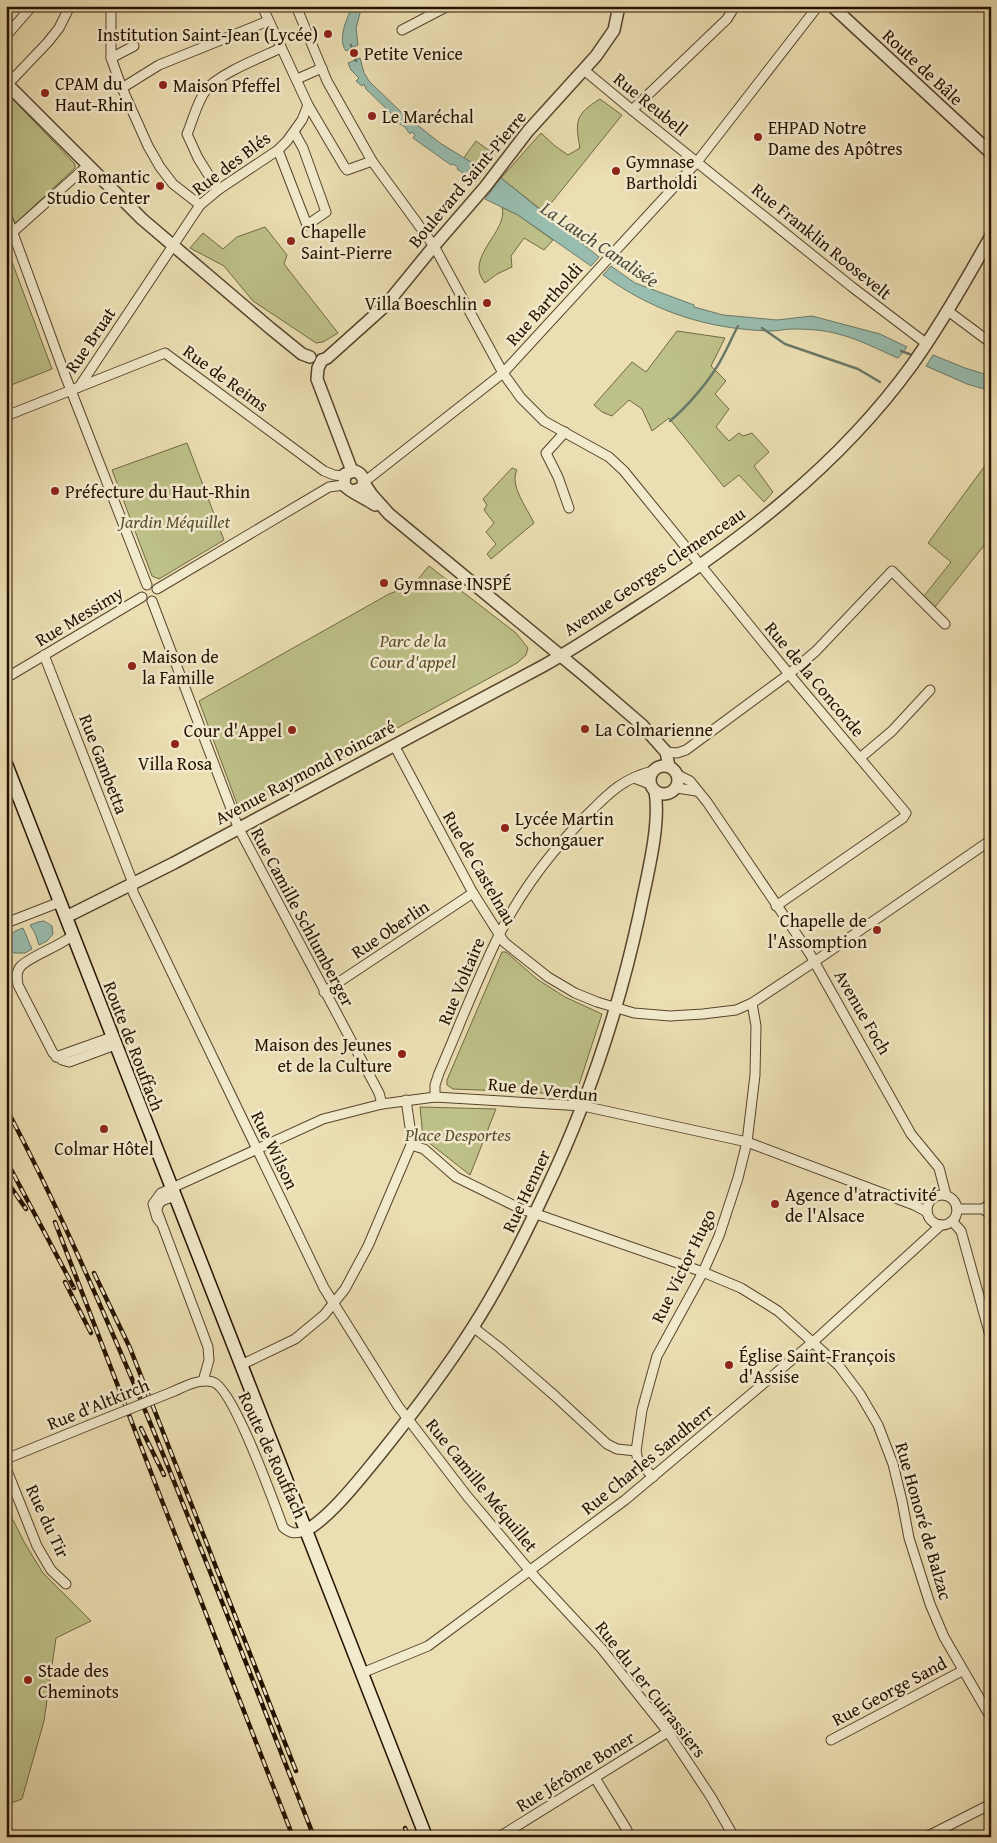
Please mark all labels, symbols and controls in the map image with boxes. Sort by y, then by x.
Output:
place label: Institution Saint-Jean (Lycée) [97,21,318,48]
street label: Route de Bâle [876,22,970,112]
marker: Institution Saint-Jean (Lycée) [322,28,334,40]
place label: Petite Venice [364,40,463,67]
marker: Petite Venice [348,47,360,59]
street label: Rue Reubell [608,66,694,142]
place label: CPAM du Haut-Rhin [55,70,133,118]
place label: Maison Pfeffel [173,72,281,99]
marker: Maison Pfeffel [157,79,169,91]
marker: CPAM du Haut-Rhin [39,87,51,99]
place label: Le Maréchal [382,103,474,130]
street label: Boulevard Saint-Pierre [401,105,533,253]
marker: Le Maréchal [366,110,378,122]
place label: EHPAD Notre Dame des Apôtres [768,114,903,162]
street label: Rue des Blés [186,124,276,202]
marker: EHPAD Notre Dame des Apôtres [752,131,764,143]
place label: Gymnase Bartholdi [626,148,698,196]
place label: Romantic Studio Center [47,163,151,211]
marker: Gymnase Bartholdi [610,165,622,177]
street label: Rue Franklin Roosevelt [746,176,898,306]
marker: Romantic Studio Center [154,180,166,192]
water label: La Lauch Canalisée [534,193,665,294]
place label: Chapelle Saint-Pierre [301,218,392,266]
marker: Chapelle Saint-Pierre [285,235,297,247]
street label: Rue Bartholdi [499,256,589,352]
place label: Villa Boeschlin [365,290,477,317]
marker: Villa Boeschlin [481,297,493,309]
street label: Rue Bruat [58,301,122,379]
street label: Rue de Reims [178,338,274,418]
place label: Préfecture du Haut-Rhin [65,478,250,505]
marker: Préfecture du Haut-Rhin [49,485,61,497]
street label: Avenue Georges Clemenceau [557,500,751,642]
park label: Jardin Méquillet [117,508,231,535]
place label: Gymnase INSPÉ [394,570,511,597]
marker: Gymnase INSPÉ [378,577,390,589]
street label: Rue Messimy [30,579,128,653]
street label: Rue de la Concorde [759,615,871,743]
park label: Parc de la Cour d'appel [370,627,457,675]
place label: Maison de la Famille [142,643,219,691]
marker: Maison de la Famille [126,660,138,672]
street label: Rue Gambetta [73,710,136,818]
street label: Avenue Raymond Poincaré [210,713,400,831]
place label: La Colmarienne [595,716,713,743]
place label: Cour d'Appel [184,717,282,744]
marker: La Colmarienne [579,723,591,735]
marker: Cour d'Appel [286,724,298,736]
marker: Villa Rosa [169,738,181,750]
place label: Villa Rosa [138,750,213,777]
place label: Lycée Martin Schongauer [515,805,614,853]
street label: Rue de Castelnau [436,806,524,930]
marker: Lycée Martin Schongauer [499,822,511,834]
street label: Rue Camille Schlumberger [244,823,362,1012]
street label: Rue Oberlin [346,893,434,965]
place label: Chapelle de l'Assomption [768,907,867,955]
marker: Chapelle de l'Assomption [871,924,883,936]
street label: Rue Voltaire [430,933,492,1029]
street label: Avenue Foch [828,964,898,1060]
street label: Route de Rouffach [97,977,171,1115]
place label: Maison des Jeunes et de la Culture [255,1031,392,1079]
marker: Maison des Jeunes et de la Culture [396,1048,408,1060]
street label: Rue de Verdun [487,1070,599,1108]
street label: Rue Wilson [244,1106,306,1194]
park label: Place Desportes [404,1121,511,1148]
marker: Colmar Hôtel [98,1123,110,1135]
place label: Colmar Hôtel [54,1135,154,1162]
street label: Rue Henner [495,1144,557,1237]
place label: Agence d'atractivité de l'Alsace [785,1181,937,1229]
marker: Agence d'atractivité de l'Alsace [769,1198,781,1210]
street label: Rue Victor Hugo [644,1204,722,1328]
place label: Église Saint-François d'Assise [739,1342,896,1390]
marker: Église Saint-François d'Assise [723,1359,735,1371]
street label: Rue d'Altkirch [43,1371,153,1437]
street label: Route de Rouffach [232,1387,314,1523]
street label: Rue Charles Sandherr [575,1397,719,1521]
street label: Rue Camille Méquillet [419,1412,545,1558]
street label: Rue Honoré de Balzac [889,1439,959,1603]
street label: Rue du Tir [19,1480,77,1563]
street label: Rue du 1er Cuirassiers [589,1615,713,1763]
street label: Rue George Sand [827,1649,952,1733]
place label: Stade des Cheminots [38,1657,119,1705]
marker: Stade des Cheminots [22,1674,34,1686]
street label: Rue Jérôme Boner [510,1723,640,1818]

